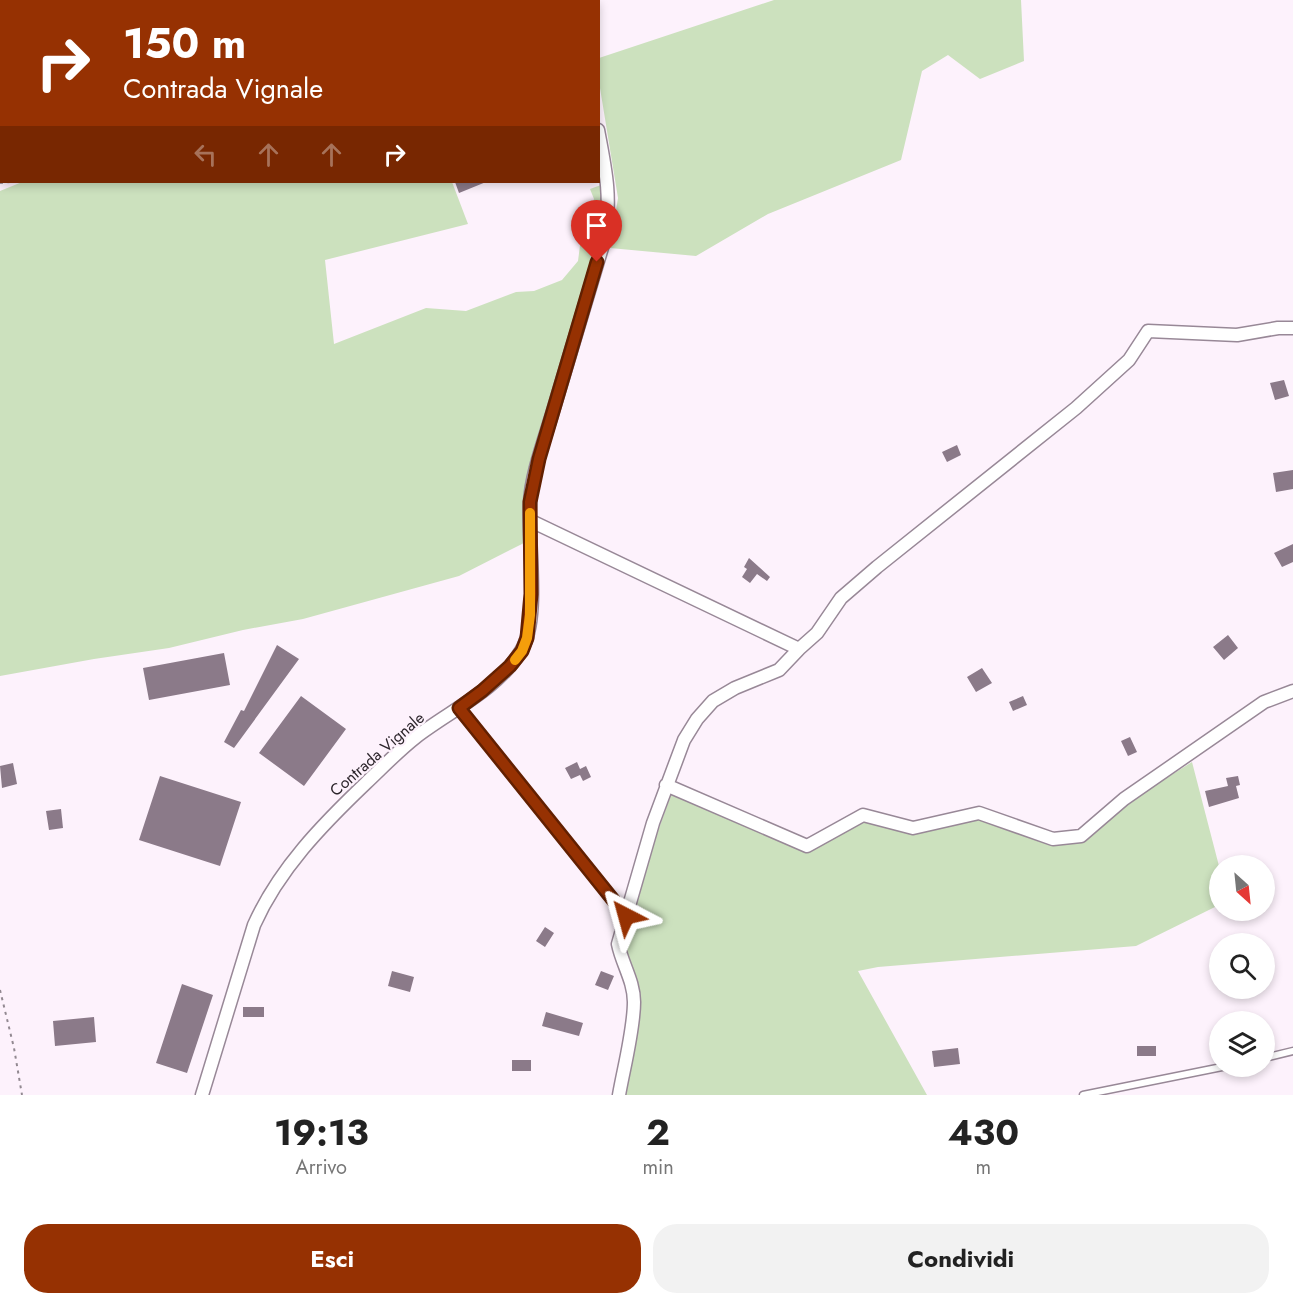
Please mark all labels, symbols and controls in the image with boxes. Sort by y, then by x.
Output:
text: 150 m [123,13,246,74]
icon: right [24,24,102,102]
text: Contrada Vignale [123,69,323,108]
icon: left [189,138,222,171]
icon: ahead [252,138,285,171]
icon: ahead [315,138,348,171]
icon: right [378,138,411,171]
pin [571,200,622,262]
icon: arrive [580,209,613,242]
street label: Contrada Vignale [325,706,429,802]
north arrow [1209,855,1275,921]
map controls [1209,855,1275,1077]
position arrow [594,884,658,948]
button: search [1209,933,1275,999]
button: layers [1209,1011,1275,1077]
text: 19:13 [274,1106,369,1158]
text: 2 [646,1106,670,1158]
text: 430 [948,1106,1019,1158]
text: Arrivo [295,1153,347,1182]
text: min [643,1153,674,1182]
text: m [976,1153,991,1182]
button: Esci [24,1224,641,1293]
button: Condividi [653,1224,1269,1293]

